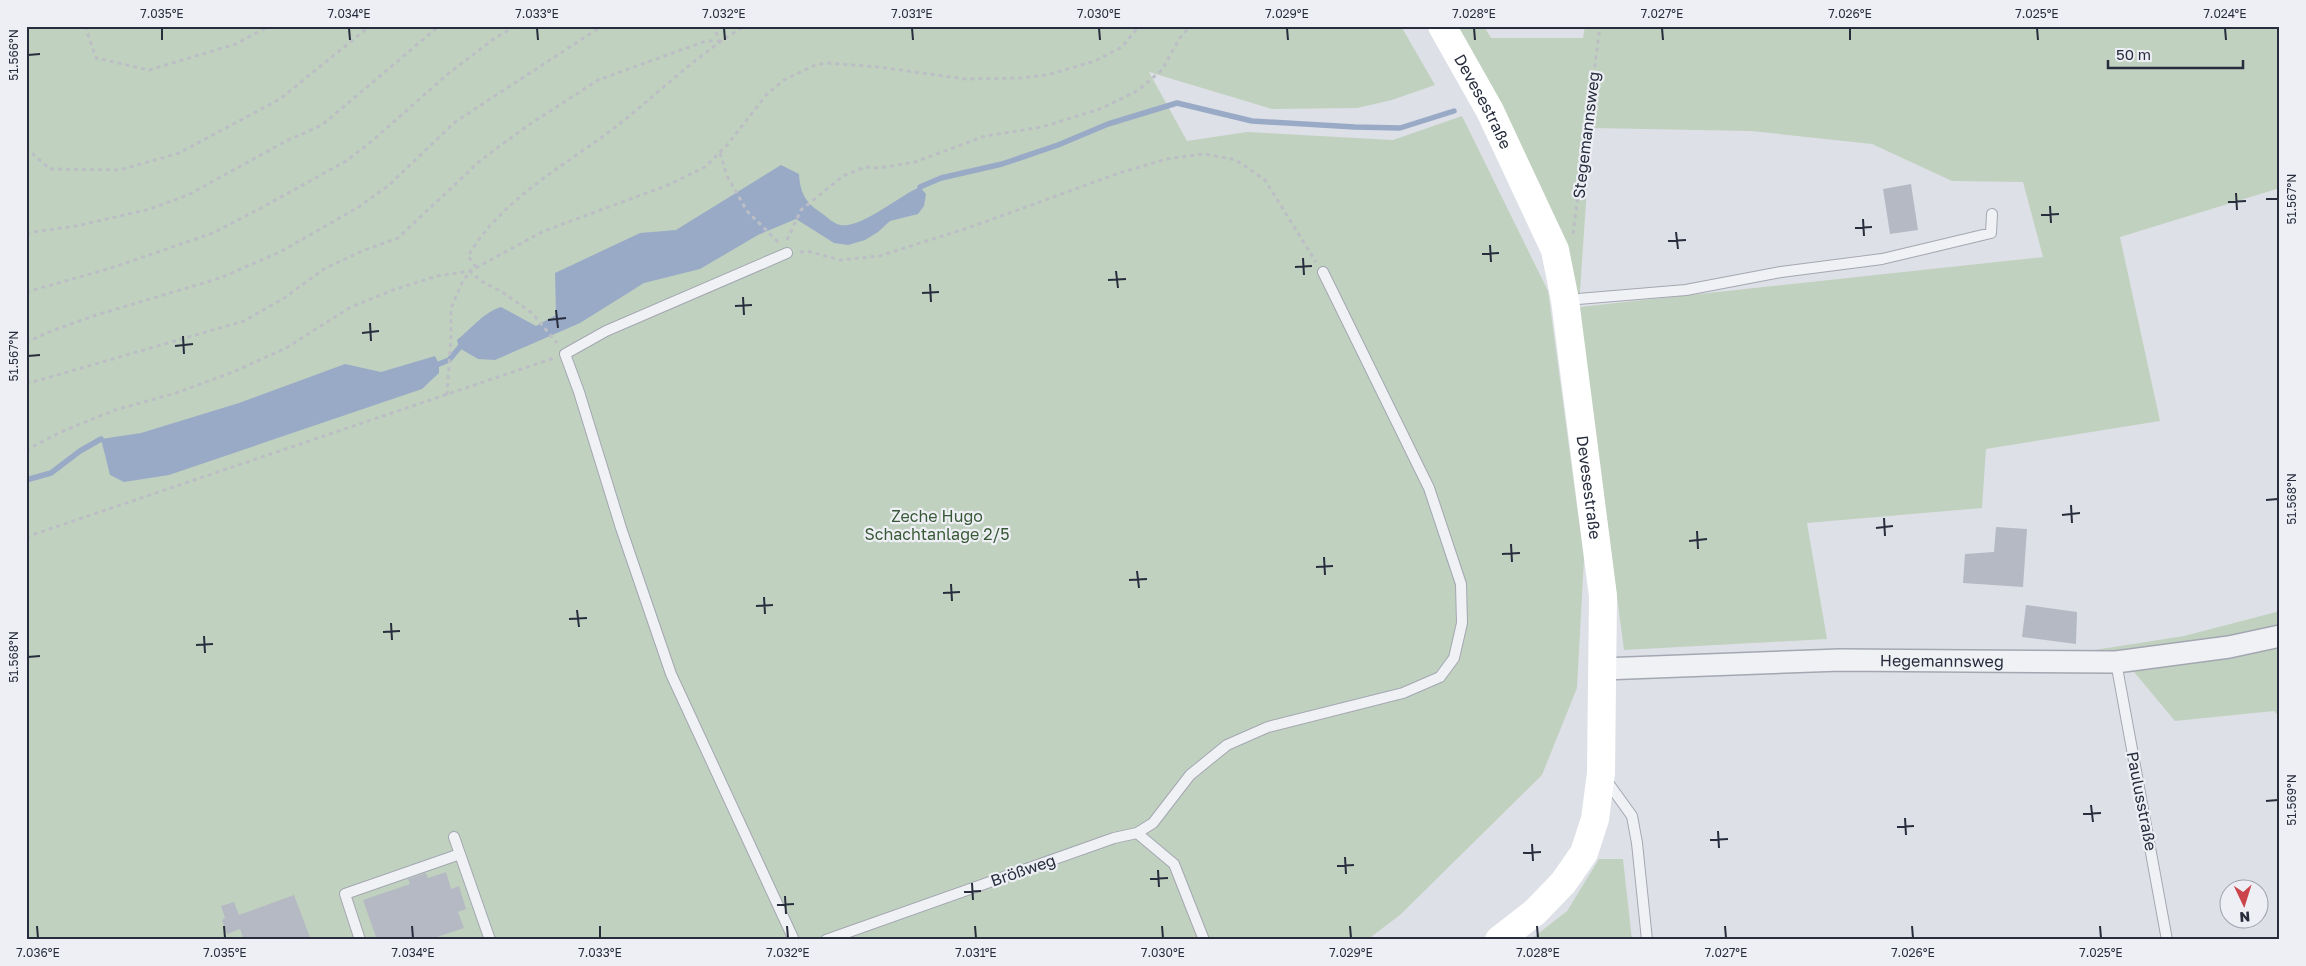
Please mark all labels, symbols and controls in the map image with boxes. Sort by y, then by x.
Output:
text: 7.035°E [140,6,184,21]
text: 7.034°E [327,6,371,21]
text: 7.033°E [515,6,559,21]
text: 7.032°E [702,6,746,21]
text: 7.031°E [891,6,933,21]
text: 7.030°E [1077,6,1121,21]
text: 7.029°E [1265,6,1309,21]
text: 7.028°E [1452,6,1496,21]
text: 7.027°E [1641,6,1683,21]
text: 7.026°E [1828,6,1872,21]
text: 7.025°E [2015,6,2059,21]
text: 7.024°E [2203,6,2247,21]
text: 51.566°N [6,29,21,81]
scale bar [2108,38,2244,70]
text: 50 m [2116,45,2151,63]
street label: Devesestraße [1450,50,1516,152]
street label: Stegemannsweg [1568,70,1604,200]
text: 51.567°N [2284,174,2299,224]
text: 51.567°N [6,331,21,381]
street label: Devesestraße [1572,434,1606,540]
text: 51.568°N [2284,473,2299,525]
park label: Zeche Hugo Schachtanlage 2/5 [864,506,1010,544]
text: 51.568°N [6,631,21,683]
street label: Hegemannsweg [1880,650,2004,671]
street label: Paulusstraße [2123,750,2161,852]
text: 51.569°N [2284,774,2299,826]
street label: Brößweg [988,850,1058,890]
north arrow [2218,878,2268,928]
text: N [2239,909,2251,926]
text: 7.036°E [16,945,60,960]
text: 7.035°E [203,945,247,960]
text: 7.034°E [391,945,435,960]
text: 7.033°E [578,945,622,960]
text: 7.032°E [766,945,810,960]
text: 7.031°E [955,945,997,960]
text: 7.030°E [1141,945,1185,960]
text: 7.029°E [1329,945,1373,960]
text: 7.028°E [1516,945,1560,960]
text: 7.027°E [1705,945,1747,960]
text: 7.026°E [1891,945,1935,960]
text: 7.025°E [2079,945,2123,960]

